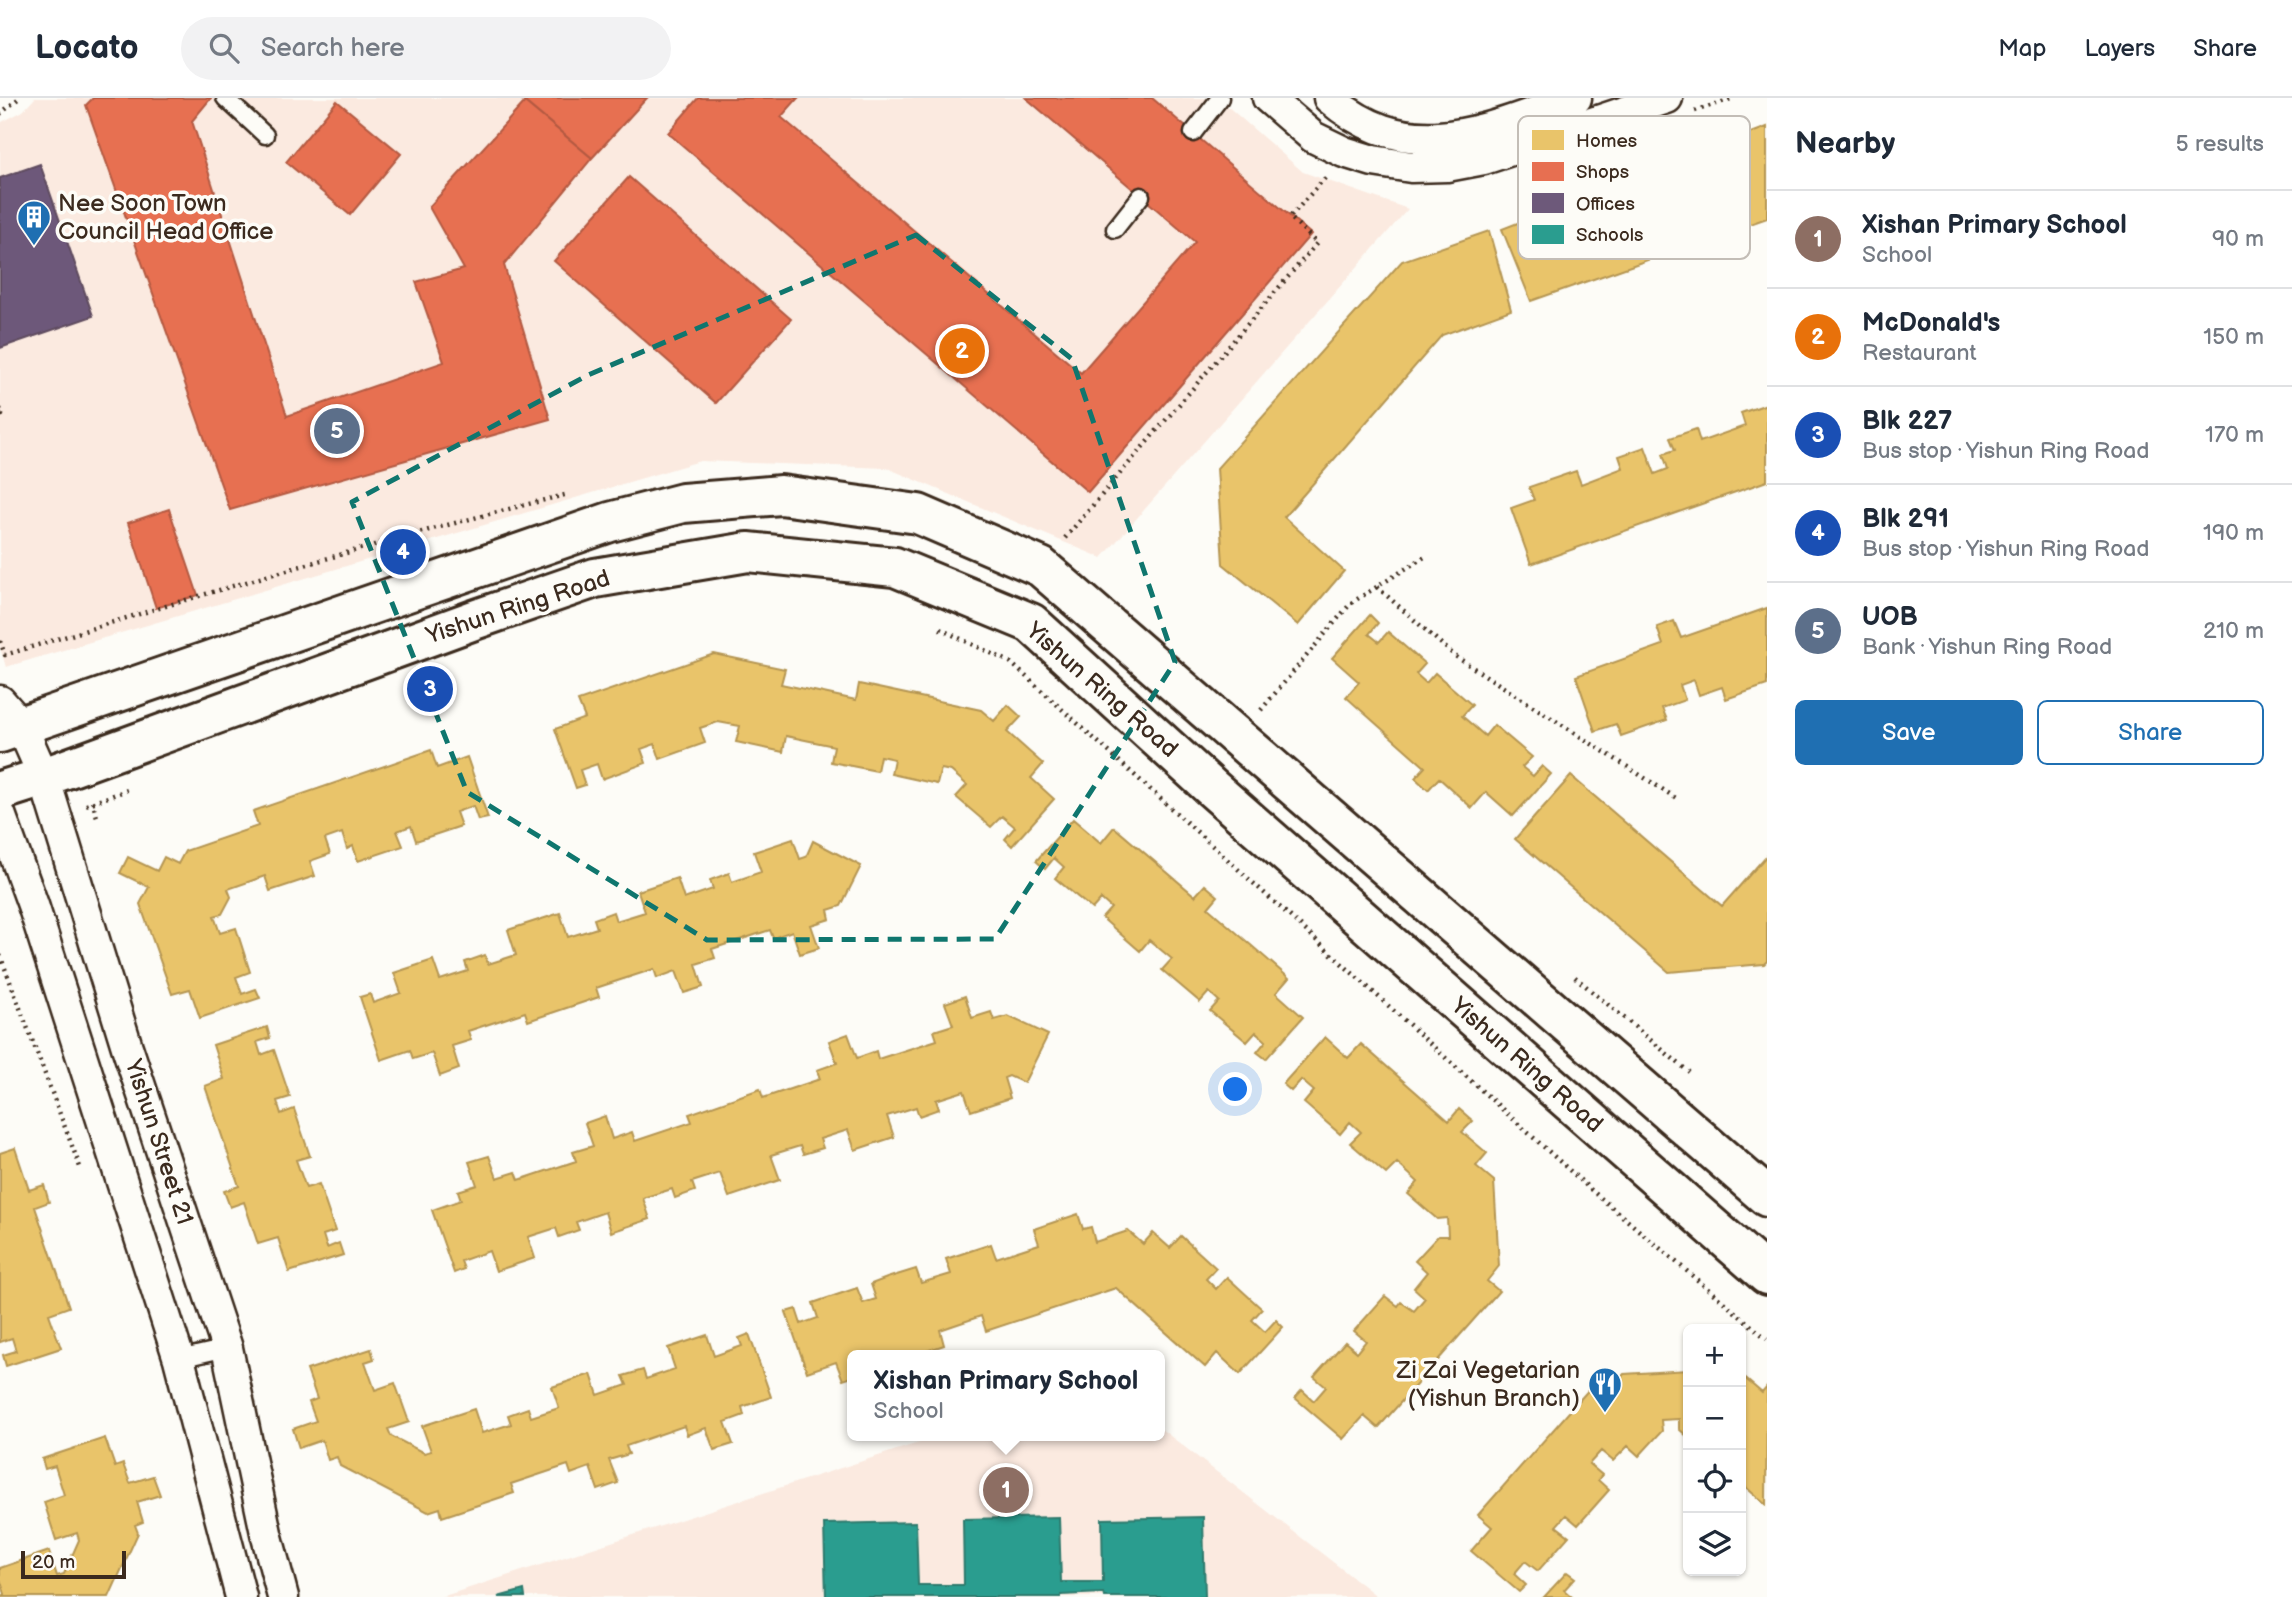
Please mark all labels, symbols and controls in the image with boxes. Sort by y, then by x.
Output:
search box [181,17,671,80]
text: Locato [35,28,139,68]
icon: search [205,29,243,67]
text: Search here [261,33,405,64]
text: Map [1998,34,2046,63]
text: Layers [2084,34,2155,63]
text: Share [2193,34,2257,63]
legend [1518,116,1750,259]
text: Nearby [1795,126,1895,162]
text: Homes [1576,130,1637,153]
text: 5 results [2176,130,2264,158]
text: Shops [1576,161,1629,184]
place label: Nee Soon Town Council Head Office [58,189,274,246]
text: Offices [1576,193,1635,216]
building icon: Nee Soon Town Council Head Office [15,198,53,247]
text: Xishan Primary School [1862,210,2127,241]
text: Schools [1576,224,1643,247]
text: 1 [1813,225,1823,253]
text: 90 m [2212,225,2264,253]
text: School [1862,241,1932,269]
text: McDonald's [1862,308,2000,339]
text: 2 [1811,323,1825,351]
text: 150 m [2203,323,2264,351]
pin: 2 [939,325,985,377]
text: Restaurant [1862,339,1976,367]
pin: 5 [314,405,360,457]
text: Blk 227 [1862,406,1952,437]
text: 3 [1811,421,1825,449]
text: 170 m [2205,421,2264,449]
text: Bus stop · Yishun Ring Road [1862,437,2149,465]
text: Blk 291 [1862,504,1949,535]
text: 4 [1811,519,1825,547]
text: 190 m [2203,519,2264,547]
pin: 4 [380,526,426,578]
text: Bus stop · Yishun Ring Road [1862,535,2149,563]
street label: Yishun Ring Road [421,564,614,651]
text: UOB [1862,602,1918,633]
street label: Yishun Ring Road [1019,616,1184,764]
text: 5 [1811,617,1825,645]
text: 210 m [2203,617,2264,645]
text: Bank · Yishun Ring Road [1862,633,2112,661]
pin: 3 [407,663,453,715]
button: Save [1795,700,2023,765]
button: Share [2037,700,2264,765]
street label: Yishun Ring Road [1444,991,1609,1139]
street label: Yishun Street 21 [118,1055,199,1228]
your location [1218,1072,1252,1106]
map controls [1683,1324,1746,1576]
button: + [1683,1324,1746,1387]
popup [847,1350,1165,1441]
place label: Zi Zai Vegetarian (Yishun Branch) [1396,1356,1580,1413]
restaurant icon: Zi Zai Vegetarian (Yishun Branch) [1586,1365,1624,1414]
text: Xishan Primary School [874,1366,1138,1397]
button: − [1683,1387,1746,1450]
text: School [874,1397,944,1425]
button: locate [1683,1450,1746,1513]
pin: 1 [983,1464,1029,1516]
button: layers [1683,1513,1746,1576]
scale bar [21,1548,126,1580]
text: 20 m [32,1551,75,1574]

